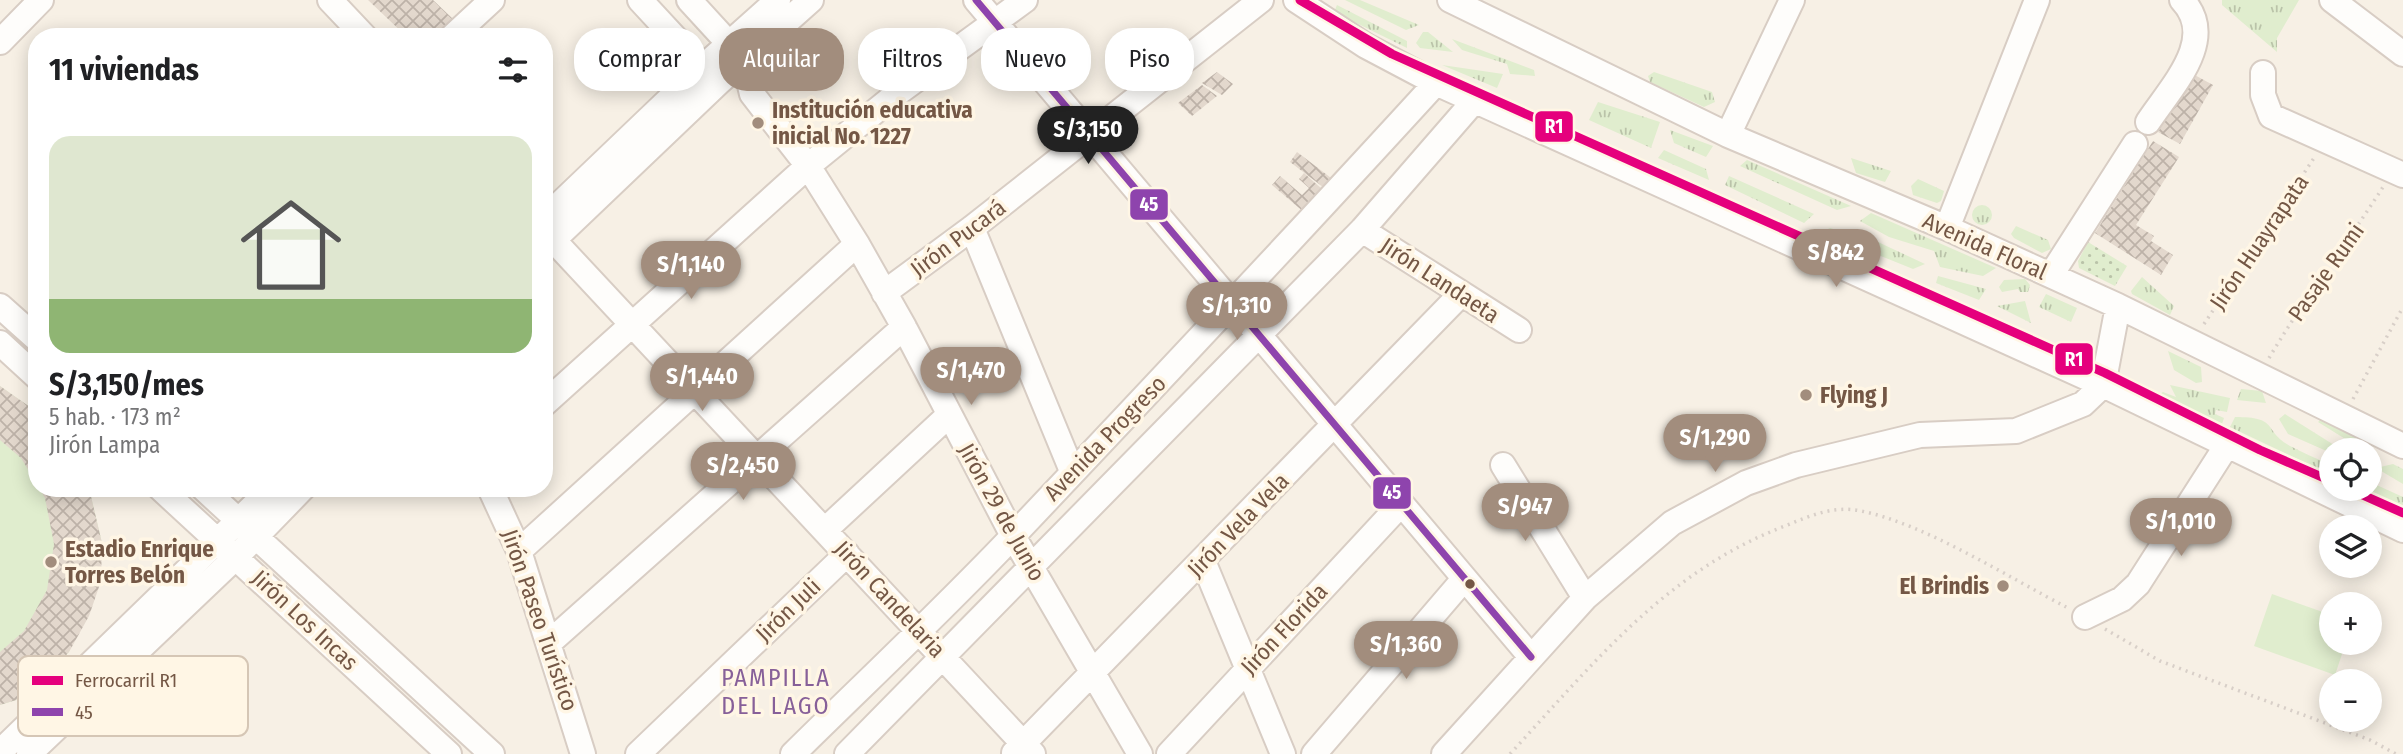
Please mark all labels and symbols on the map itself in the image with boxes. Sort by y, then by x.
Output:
place label: Institución educativa inicial No. 1227 [772,96,973,150]
pin: S/3,150 [1023,106,1153,166]
line badge: R1 [1534,110,1574,143]
marker: Institución educativa inicial No. 1227 [750,115,766,131]
text: R1 [1545,115,1563,138]
street label: Jirón Huayrapata [2204,169,2314,315]
line badge: 45 [1129,188,1169,221]
street label: Jirón Pucará [905,193,1011,283]
text: 45 [1140,193,1158,216]
street label: Avenida Floral [1919,206,2051,286]
street label: Pasaje Rumi [2282,218,2370,326]
pin: S/842 [1787,230,1885,289]
street label: Jirón Landaeta [1375,231,1505,329]
pin: S/1,140 [626,242,756,301]
pin: S/1,310 [1172,282,1302,342]
line badge: R1 [2054,342,2094,376]
pin: S/1,470 [906,348,1036,407]
text: R1 [2065,348,2083,371]
pin: S/1,440 [637,354,767,413]
street label: Avenida Progreso [1038,370,1172,506]
place label: Flying J [1820,381,1888,409]
marker: Flying J [1798,387,1814,403]
pin: S/1,290 [1650,414,1780,474]
street label: Jirón 29 de Junio [953,438,1051,586]
pin: S/2,450 [678,442,808,502]
street label: Jirón Vela Vela [1181,467,1295,583]
line badge: 45 [1372,476,1412,510]
text: 45 [1383,481,1401,504]
pin: S/947 [1476,484,1574,543]
pin: S/1,010 [2116,498,2246,558]
street label: Jirón Paseo Turístico [496,526,584,714]
place label: Estadio Enrique Torres Belón [65,535,214,589]
street label: Jirón Candelaria [829,535,951,663]
marker: Estadio Enrique Torres Belón [43,554,59,570]
street label: Jirón Los Incas [246,564,364,676]
street label: Jirón Juli [750,572,826,648]
place label: El Brindis [1899,572,1989,600]
unlabelled marker [1463,577,1477,591]
street label: Jirón Florida [1235,578,1333,680]
marker: El Brindis [1995,578,2011,594]
pin: S/1,360 [1341,622,1471,681]
legend [18,656,248,736]
district label: PAMPILLA DEL LAGO [721,664,831,720]
text: Ferrocarril R1 [75,669,177,692]
text: 45 [75,701,93,724]

